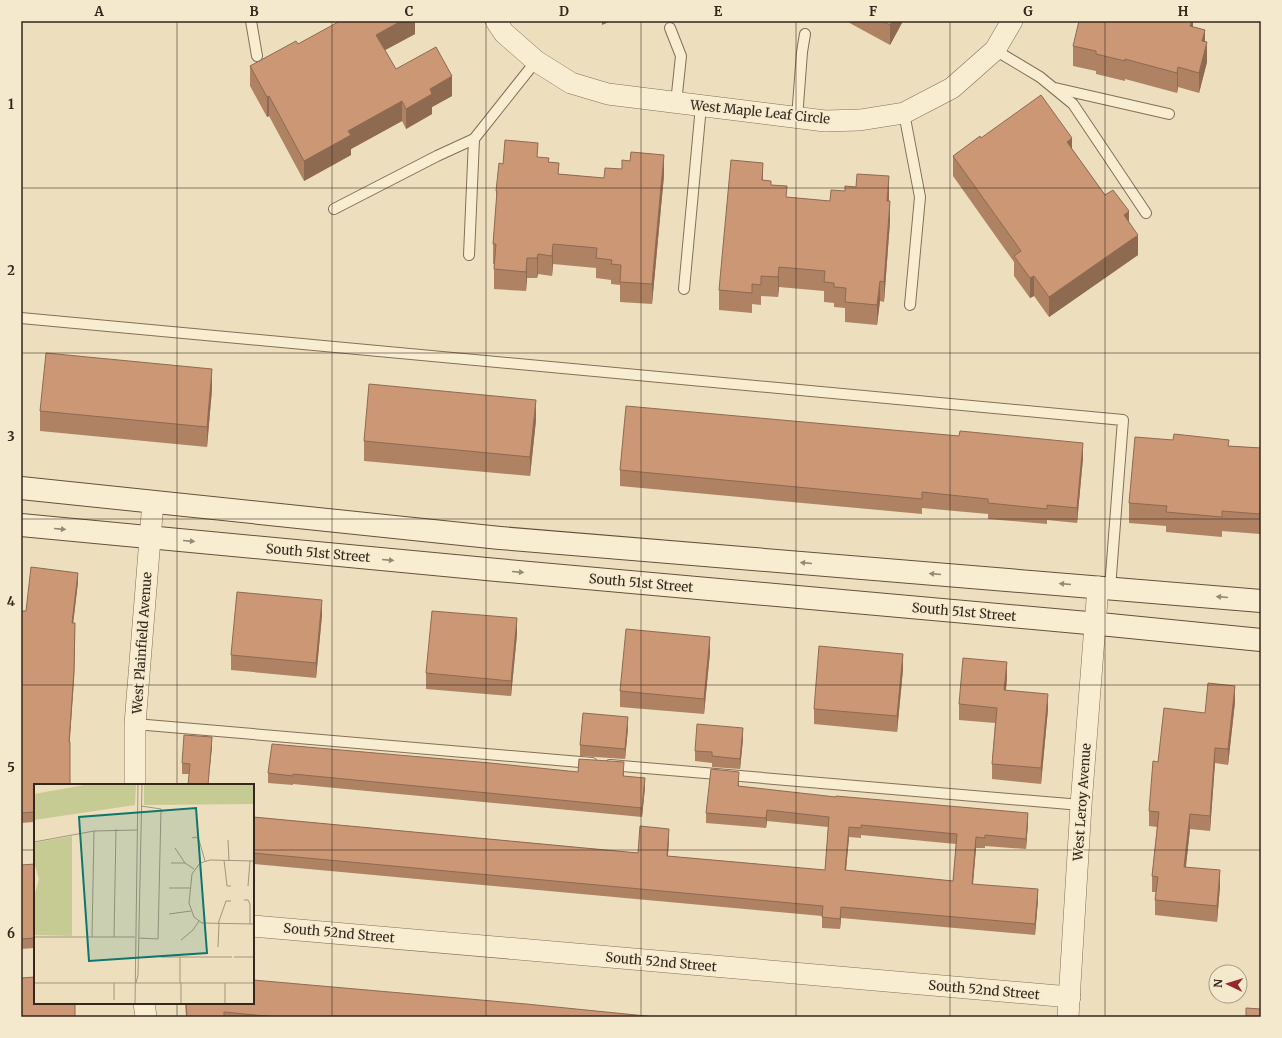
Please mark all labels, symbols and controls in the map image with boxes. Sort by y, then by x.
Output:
text: A [93,3,104,20]
text: B [249,3,259,20]
text: C [405,3,414,20]
text: D [559,3,569,20]
text: E [714,3,723,20]
text: F [869,3,877,20]
text: G [1023,3,1033,20]
text: H [1178,3,1189,20]
text: 1 [8,96,14,113]
street label: West Maple Leaf Circle [688,96,831,128]
text: 2 [7,262,15,279]
text: 3 [7,428,15,445]
one-way arrow [54,525,66,532]
one-way arrow [183,538,195,544]
street label: South 51st Street [265,540,371,566]
one-way arrow [382,556,394,563]
one-way arrow [800,559,812,566]
one-way arrow [512,568,524,575]
street label: South 51st Street [588,570,694,596]
one-way arrow [929,570,941,577]
street label: West Plainfield Avenue [128,571,155,716]
one-way arrow [1059,581,1071,588]
text: 4 [7,593,16,610]
one-way arrow [1216,594,1228,601]
street label: South 51st Street [911,599,1017,625]
street label: West Leroy Avenue [1069,742,1095,862]
text: 5 [7,759,15,776]
inset map [34,784,254,1004]
street label: South 52nd Street [283,920,395,946]
text: 6 [7,925,15,942]
street label: South 52nd Street [605,949,717,975]
north arrow [1208,964,1248,1004]
street label: South 52nd Street [928,977,1040,1003]
text: N [1211,978,1225,988]

